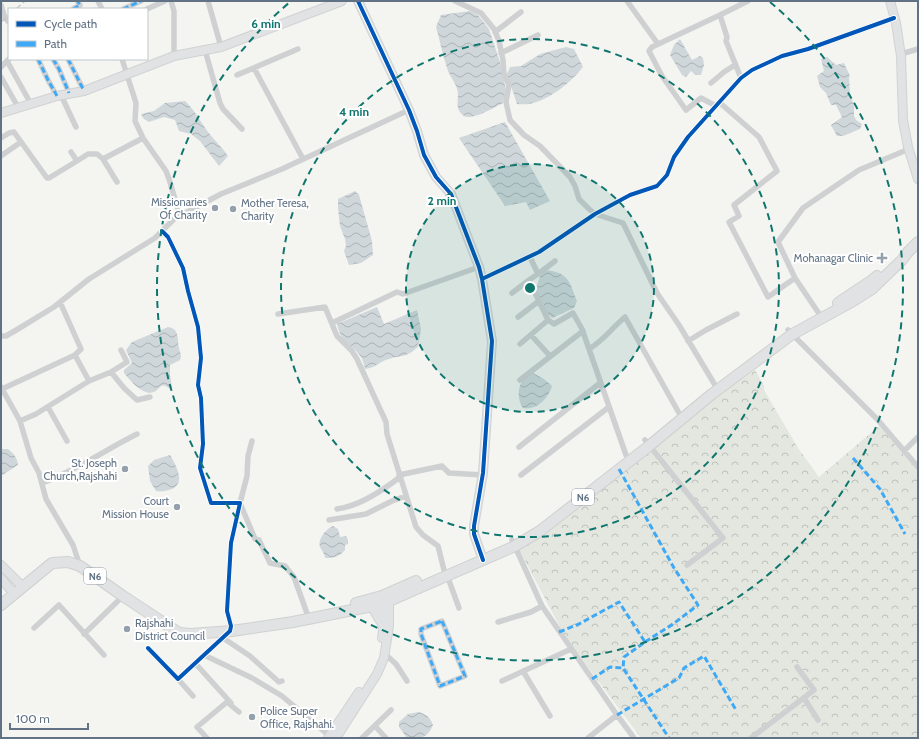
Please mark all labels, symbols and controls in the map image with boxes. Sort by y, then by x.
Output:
legend [8,8,148,60]
text: Cycle path [44,16,97,31]
text: 6 min [251,16,281,31]
text: Path [44,36,67,51]
text: 4 min [339,104,369,119]
text: 2 min [428,193,456,208]
place label: Missionaries Of Charity [151,195,207,222]
place label: Mother Teresa, Charity [241,196,309,223]
marker: Missionaries Of Charity [210,203,220,213]
marker: Mother Teresa, Charity [228,204,238,214]
place label: Mohanagar Clinic [794,251,873,265]
marker: Mohanagar Clinic [876,252,888,264]
centre of rings [523,281,537,295]
place label: St. Joseph Church,Rajshahi [44,456,117,483]
marker: St. Joseph Church,Rajshahi [120,464,130,474]
road number: N6 [572,489,594,505]
place label: Court Mission House [102,494,169,521]
marker: Court Mission House [172,502,182,512]
road number: N6 [84,568,106,584]
place label: Rajshahi District Council [135,616,205,643]
marker: Rajshahi District Council [122,624,132,634]
place label: Police Super Office, Rajshahi. [260,704,334,731]
scale bar [10,705,88,731]
text: 100 m [16,711,50,726]
marker: Police Super Office, Rajshahi. [247,712,257,722]

